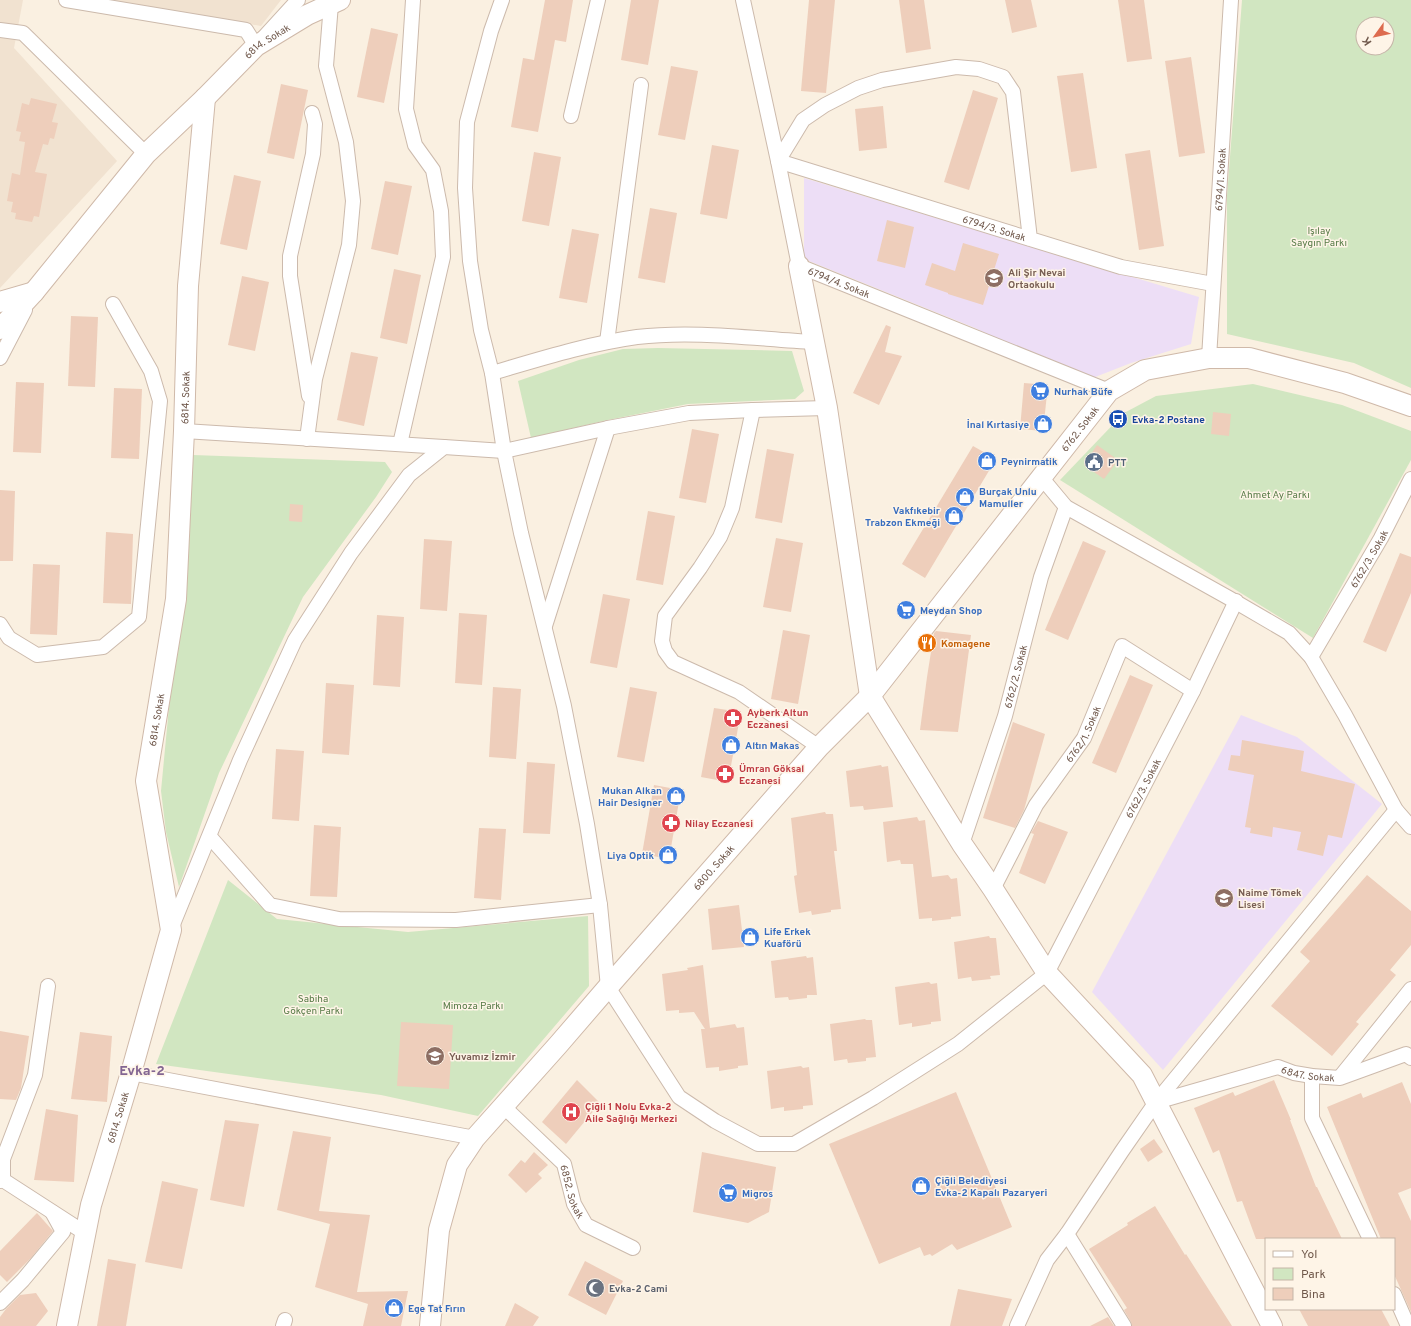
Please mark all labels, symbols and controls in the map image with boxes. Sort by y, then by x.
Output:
north arrow [1355,16,1395,56]
street label: 6814. Sokak [242,22,293,62]
text: K [1359,34,1375,48]
street label: 6794/1. Sokak [1213,147,1230,212]
street label: 6794/3. Sokak [961,213,1027,245]
park label: Işılay Saygın Parkı [1291,225,1347,250]
street label: 6794/4. Sokak [805,265,872,302]
school or university icon: Ali Şir Nevai Ortaokulu [983,267,1005,289]
place label: Ali Şir Nevai Ortaokulu [1008,267,1066,292]
street label: 6814. Sokak [179,371,194,424]
supermarket icon: Nurhak Büfe [1029,380,1051,402]
place label: Nurhak Büfe [1054,386,1113,399]
street label: 6762. Sokak [1059,404,1103,455]
bus stop icon: Evka-2 Postane [1107,408,1129,430]
shop icon: İnal Kırtasiye [1032,413,1054,435]
place label: Evka-2 Postane [1132,414,1205,427]
place label: İnal Kırtasiye [967,418,1029,432]
shop icon: Peynirmatik [976,450,998,472]
public building icon: PTT [1083,451,1105,473]
place label: Peynirmatik [1001,456,1058,469]
place label: PTT [1108,457,1127,470]
shop icon: Burçak Unlu Mamuller [954,486,976,508]
place label: Burçak Unlu Mamuller [979,486,1037,511]
park label: Ahmet Ay Parkı [1240,489,1310,502]
place label: Vakfıkebir Trabzon Ekmeği [865,505,941,530]
shop icon: Vakfıkebir Trabzon Ekmeği [943,505,965,527]
street label: 6762/3. Sokak [1348,528,1392,591]
supermarket icon: Meydan Shop [895,599,917,621]
place label: Meydan Shop [920,605,983,618]
restaurant icon: Komagene [916,632,938,654]
place label: Komagene [941,638,991,651]
street label: 6762/2. Sokak [1002,643,1031,710]
street label: 6814. Sokak [147,692,168,747]
street label: 6762/1. Sokak [1063,704,1105,766]
pharmacy icon: Ayberk Altun Eczanesi [722,707,744,729]
place label: Ayberk Altun Eczanesi [747,707,809,732]
shop icon: Altın Makas [720,734,742,756]
place label: Altın Makas [745,740,800,753]
street label: 6762/3. Sokak [1123,757,1165,821]
place label: Ümran Göksal Eczanesi [739,762,804,788]
pharmacy icon: Ümran Göksal Eczanesi [714,763,736,785]
place label: Mukan Alkan Hair Designer [598,785,663,810]
shop icon: Mukan Alkan Hair Designer [665,785,687,807]
pharmacy icon: Nilay Eczanesi [660,812,682,834]
place label: Nilay Eczanesi [685,818,753,831]
street label: 6800. Sokak [691,843,738,894]
shop icon: Liya Optik [657,844,679,866]
place label: Liya Optik [607,850,654,863]
school or university icon: Naime Tömek Lisesi [1213,887,1235,909]
place label: Naime Tömek Lisesi [1238,887,1302,912]
shop icon: Life Erkek Kuaförü [739,926,761,948]
place label: Life Erkek Kuaförü [764,926,811,951]
park label: Sabiha Gökçen Parkı [283,993,343,1018]
park label: Mimoza Parkı [443,1000,503,1013]
school or university icon: Yuvamız İzmir [424,1045,446,1067]
place label: Yuvamız İzmir [449,1050,516,1064]
district label: Evka-2 [119,1063,165,1080]
street label: 6847. Sokak [1279,1064,1335,1086]
street label: 6814. Sokak [105,1090,133,1145]
hospital icon: Çiğli 1 Nolu Evka-2 Aile Sağlığı Merkezi [560,1101,582,1123]
place label: Çiğli 1 Nolu Evka-2 Aile Sağlığı Merkezi [585,1101,678,1126]
street label: 6852. Sokak [556,1164,586,1222]
shop icon: Çiğli Belediyesi Evka-2 Kapalı Pazaryeri [910,1175,932,1197]
place label: Çiğli Belediyesi Evka-2 Kapalı Pazaryeri [935,1175,1047,1200]
supermarket icon: Migros [717,1182,739,1204]
place label: Migros [742,1188,773,1201]
legend [1265,1238,1395,1310]
text: Yol [1301,1247,1317,1263]
text: Park [1301,1267,1326,1283]
mosque icon: Evka-2 Cami [584,1277,606,1299]
place label: Evka-2 Cami [609,1283,668,1296]
text: Bina [1301,1287,1325,1303]
shop icon: Ege Tat Fırın [383,1297,405,1319]
place label: Ege Tat Fırın [408,1303,466,1316]

